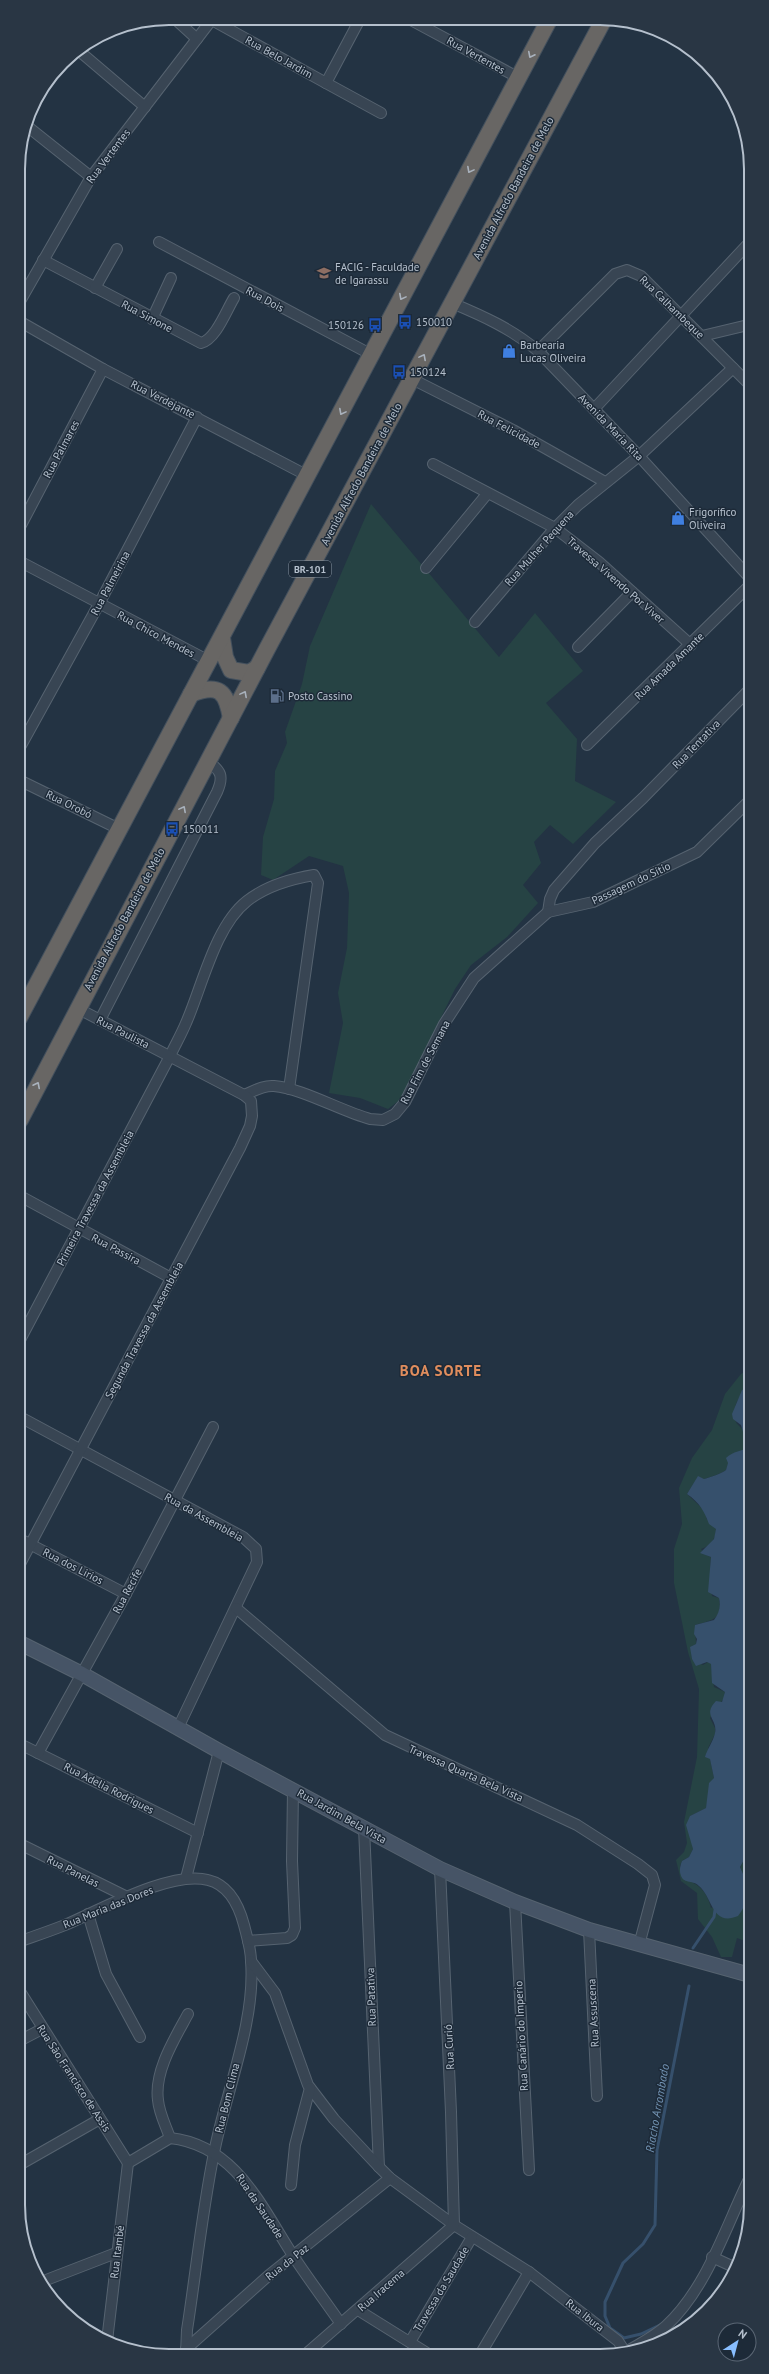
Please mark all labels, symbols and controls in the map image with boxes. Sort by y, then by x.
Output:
street label: Rua Belo Jardim [243,33,315,81]
street label: Rua Vertentes [444,33,508,77]
one-way arrow [529,51,536,58]
street label: Avenida Alfredo Bandeira de Melo [469,114,557,262]
street label: Rua Vertentes [83,126,133,186]
one-way arrow [468,166,475,173]
place label: FACIG - Faculdade de Igarassu [335,260,420,287]
school or university icon: FACIG - Faculdade de Igarassu [316,265,332,281]
street label: Rua Calhambeque [637,273,708,342]
street label: Rua Dois [243,283,287,315]
one-way arrow [400,293,407,300]
street label: Rua Simone [119,297,175,336]
bus stop icon: 150010 [397,314,413,330]
place label: 150010 [416,315,452,329]
bus stop icon: 150126 [367,317,383,333]
place label: 150126 [328,318,364,332]
place label: Barbearia Lucas Oliveira [520,338,586,365]
shop icon: Barbearia Lucas Oliveira [501,343,517,359]
one-way arrow [419,354,426,361]
bus stop icon: 150124 [391,364,407,380]
place label: 150124 [410,365,446,379]
street label: Rua Verdejante [128,377,198,421]
street label: Avenida Maria Rita [575,390,647,464]
street label: Avenida Alfredo Bandeira de Melo [317,400,405,548]
street label: Rua Felicidade [475,407,543,452]
one-way arrow [339,408,347,415]
street label: Rua Palmares [40,417,82,480]
place label: Frigorífico Oliveira [689,505,737,532]
street label: Rua Mulher Pequena [501,507,577,589]
shop icon: Frigorífico Oliveira [670,510,686,526]
street label: Travessa Vivendo Por Viver [564,534,668,626]
street label: Rua Palmeirina [87,548,133,618]
road number: BR-101 [289,561,331,577]
street label: Rua Chico Mendes [115,608,198,661]
street label: Rua Amada Amante [631,629,707,703]
fuel station icon: Posto Cassino [269,688,285,704]
place label: Posto Cassino [288,689,352,703]
one-way arrow [239,691,246,698]
street label: Rua Tentativa [669,716,723,772]
street label: Rua Orobó [44,787,95,821]
one-way arrow [178,806,185,813]
bus stop icon: 150011 [164,821,180,837]
place label: 150011 [183,822,219,836]
street label: Avenida Alfredo Bandeira de Melo [80,845,168,993]
street label: Passagem do Sítio [589,859,673,907]
street label: Rua Paulista [94,1013,152,1051]
street label: Rua Fim de Semana [397,1018,453,1106]
one-way arrow [33,1082,40,1089]
street label: Primeira Travessa da Assembleia [53,1128,137,1268]
street label: Rua Passira [89,1230,143,1268]
street label: Segunda Travessa da Assembleia [102,1259,186,1401]
district label: BOA SORTE [400,1361,482,1380]
street label: Rua da Assembleia [162,1490,246,1544]
street label: Rua dos Lirios [40,1545,106,1587]
street label: Rua Recife [109,1566,145,1616]
street label: Travessa Quarta Bela Vista [407,1741,525,1805]
street label: Rua Adelia Rodrigues [62,1759,157,1817]
street label: Rua Jardim Bela Vista [295,1786,389,1846]
street label: Rua Panelas [44,1852,102,1890]
street label: Rua Maria das Dores [61,1882,155,1931]
street label: Rua Patativa [363,1967,379,2027]
street label: Rua Assuscena [584,1978,602,2048]
street label: Rua Canário do Imperio [511,1980,531,2091]
street label: Rua São Francisco de Assis [34,2022,114,2135]
street label: Rua Curió [441,2024,457,2070]
street label: Rua Bom Clima [212,2061,242,2135]
water label: Riacho Arrombado [642,2063,672,2153]
street label: Rua da Saudade [233,2171,287,2241]
street label: Rua Itambé [107,2224,127,2279]
street label: Rua da Paz [263,2241,312,2283]
street label: Travessa da Saudade [410,2243,472,2334]
street label: Rua Iracema [355,2266,407,2314]
street label: Rua Ibura [563,2296,607,2334]
north arrow [717,2322,757,2362]
text: N [736,2326,750,2342]

